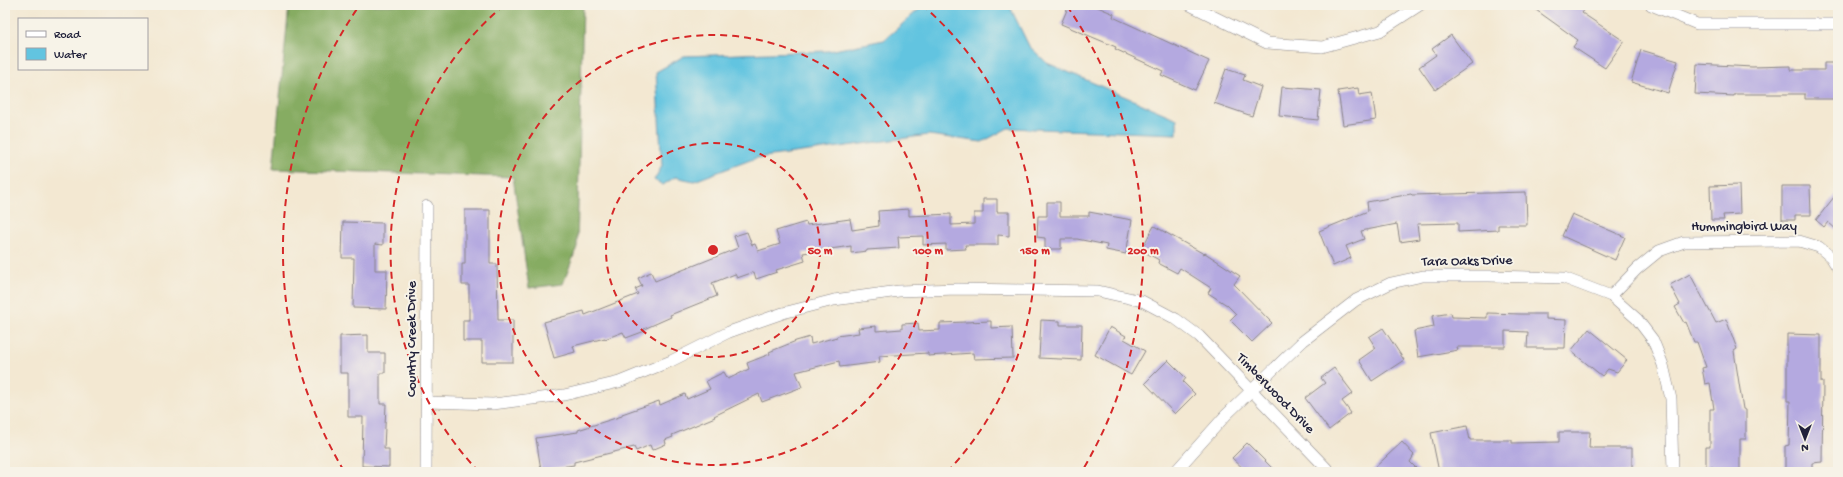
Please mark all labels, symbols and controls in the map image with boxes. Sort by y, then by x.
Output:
legend [18,18,148,70]
text: Road [54,29,81,43]
text: Water [54,49,88,63]
street label: Hummingbird Way [1691,219,1797,236]
centre of rings [706,243,720,257]
text: 50 m [808,245,833,259]
text: 100 m [912,245,943,259]
text: 150 m [1019,245,1050,259]
text: 200 m [1128,245,1159,259]
street label: Tara Oaks Drive [1421,253,1513,271]
street label: Country Creek Drive [404,280,421,397]
street label: Timberwood Drive [1232,349,1318,438]
north arrow [1785,419,1825,459]
text: N [1801,441,1809,453]

